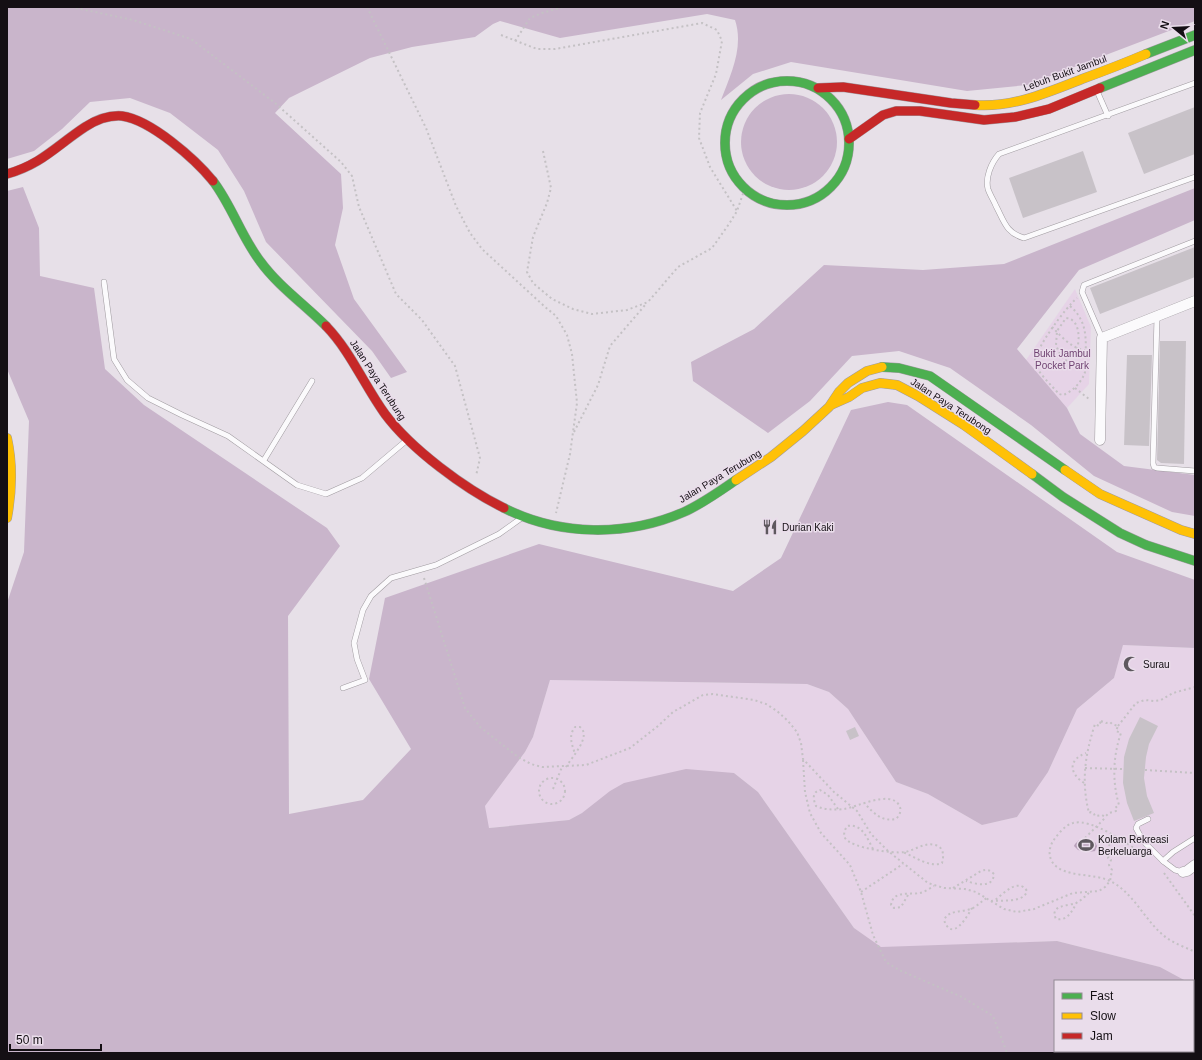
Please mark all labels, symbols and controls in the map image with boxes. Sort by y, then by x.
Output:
north arrow [1154,8,1194,48]
text: N [1158,19,1171,31]
street label: Lebuh Bukit Jambul [1022,53,1108,93]
street label: Jalan Paya Terubung [348,338,408,422]
park label: Bukit Jambul Pocket Park [1033,348,1091,371]
street label: Jalan Paya Terubong [909,376,993,436]
street label: Jalan Paya Terubung [677,447,763,505]
restaurant icon: Durian Kaki [761,518,779,536]
place label: Durian Kaki [782,522,834,533]
mosque icon: Surau [1122,655,1140,673]
place label: Surau [1143,659,1170,670]
place label: Kolam Rekreasi Berkeluarga [1098,834,1169,857]
sports icon: Kolam Rekreasi Berkeluarga [1077,836,1095,854]
legend [1054,980,1194,1052]
text: Fast [1090,989,1114,1003]
text: Slow [1090,1009,1116,1023]
scale bar [10,1026,101,1052]
text: Jam [1090,1029,1113,1043]
text: 50 m [16,1033,43,1047]

